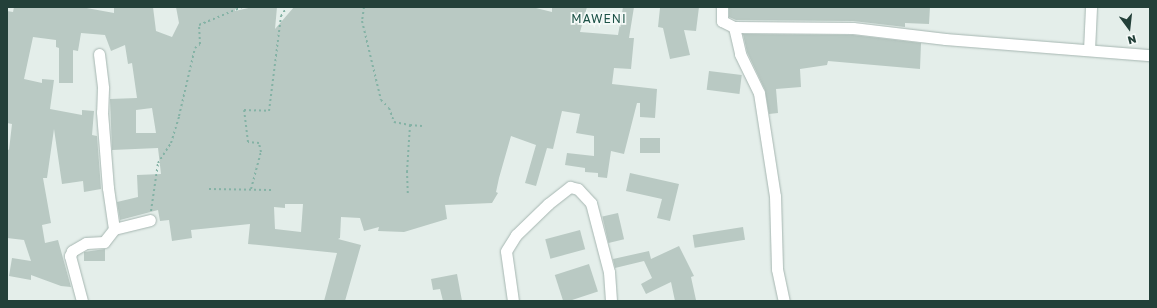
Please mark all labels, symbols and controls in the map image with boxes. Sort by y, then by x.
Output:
north arrow [1109,8,1149,48]
district label: MAWENI [571,12,627,26]
text: N [1127,33,1138,47]

